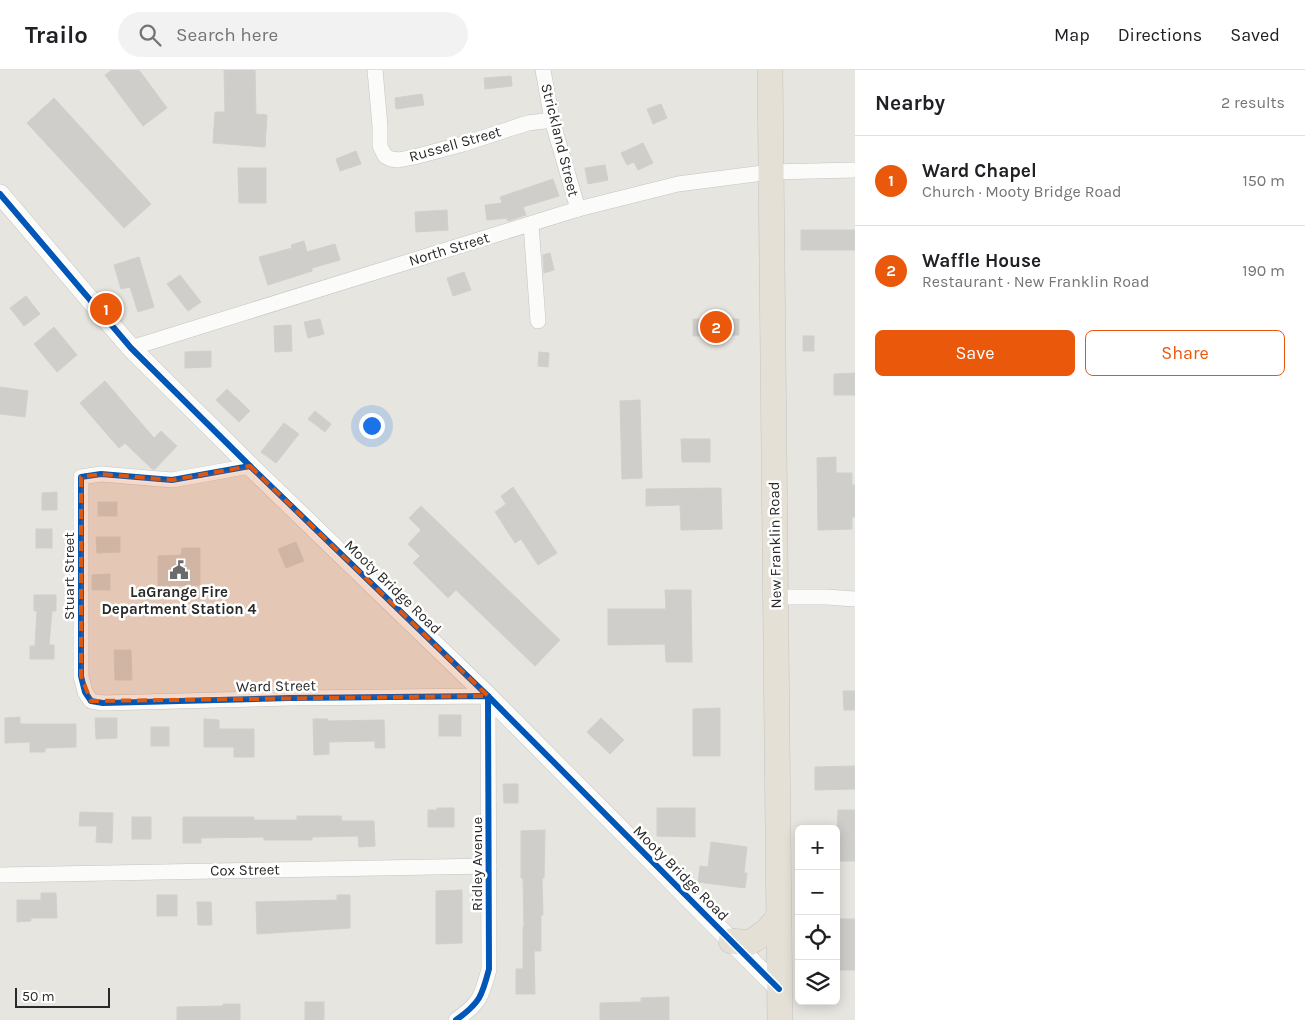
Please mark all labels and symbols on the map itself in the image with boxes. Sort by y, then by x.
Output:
street label: Strickland Street [537,82,583,199]
street label: Russell Street [407,122,503,166]
street label: North Street [407,228,492,270]
pin: 1 [90,290,122,328]
pin: 2 [700,308,732,346]
your location [359,413,385,439]
street label: New Franklin Road [765,481,785,609]
street label: Stuart Street [60,532,78,620]
street label: Mooty Bridge Road [341,536,445,638]
public building icon: LaGrange Fire Department Station 4 [168,559,190,581]
place label: LaGrange Fire Department Station 4 [102,583,257,618]
street label: Ward Street [236,676,317,696]
street label: Ridley Avenue [468,817,486,911]
street label: Mooty Bridge Road [630,822,732,924]
street label: Cox Street [210,860,280,880]
scale bar [15,985,110,1008]

